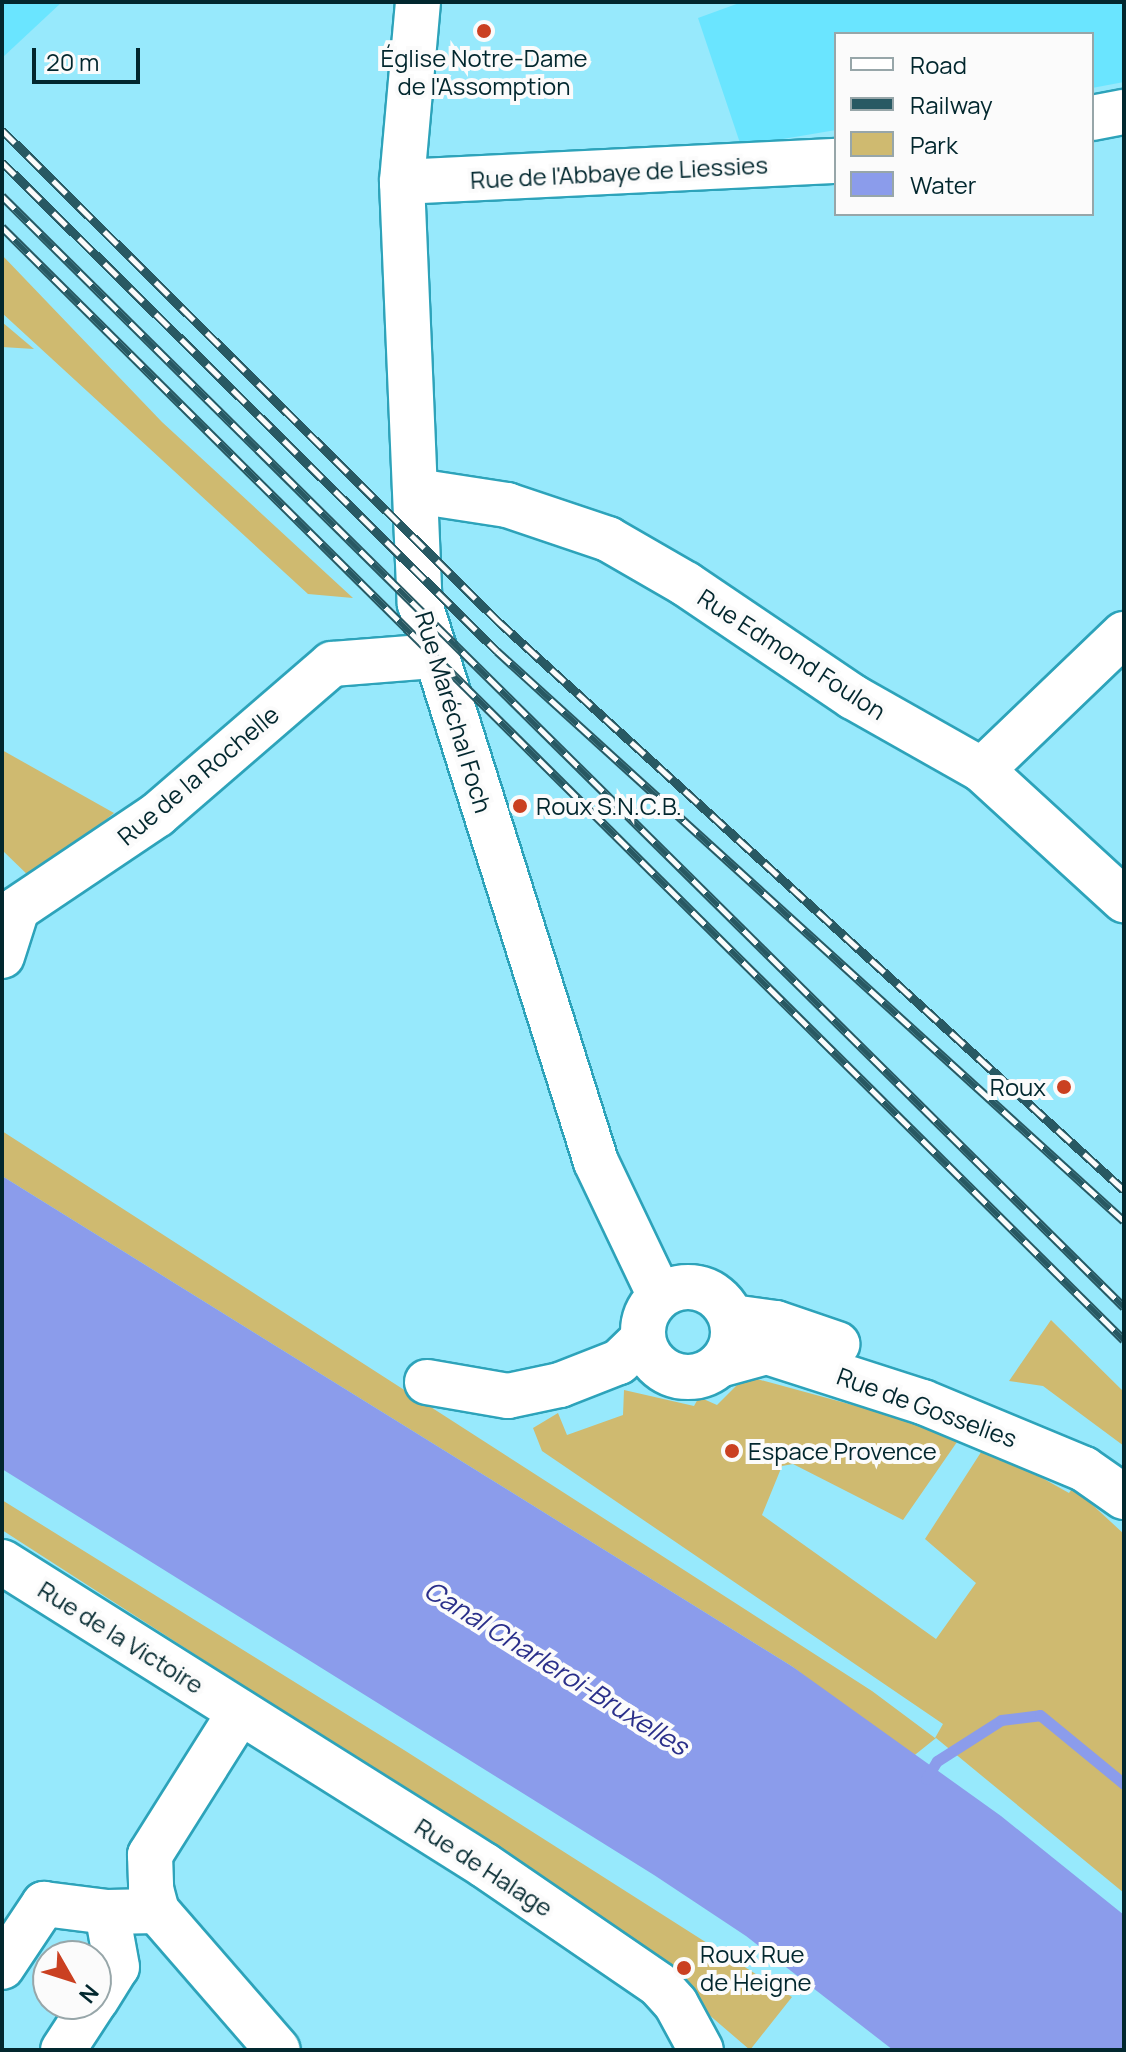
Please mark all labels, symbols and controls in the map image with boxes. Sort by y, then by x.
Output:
marker: Église Notre-Dame de l'Assomption [475,22,493,40]
scale bar [36,32,144,82]
legend [834,32,1094,216]
place label: Église Notre-Dame de l'Assomption [380,44,588,100]
text: 20 m [46,45,99,78]
text: Road [910,48,967,81]
text: Railway [910,88,993,121]
text: Park [910,128,958,161]
street label: Rue de l'Abbaye de Liessies [469,150,769,194]
text: Water [910,168,977,201]
street label: Rue Edmond Foulon [693,583,891,725]
street label: Rue Maréchal Foch [410,608,498,816]
street label: Rue de la Rochelle [112,699,284,851]
place label: Roux S.N.C.B. [536,792,682,820]
marker: Roux S.N.C.B. [511,797,529,815]
place label: Roux [990,1073,1046,1101]
marker: Roux [1053,1076,1075,1098]
street label: Rue de Gosselies [833,1361,1021,1453]
place label: Espace Provence [748,1437,937,1465]
marker: Espace Provence [723,1442,741,1460]
water label: Canal Charleroi-Bruxelles [418,1574,694,1762]
street label: Rue de la Victoire [33,1575,209,1699]
street label: Rue de Halage [410,1812,558,1922]
north arrow [32,1940,112,2020]
place label: Roux Rue de Heigne [700,1940,812,1996]
marker: Roux Rue de Heigne [675,1959,693,1977]
text: N [72,1978,106,2009]

